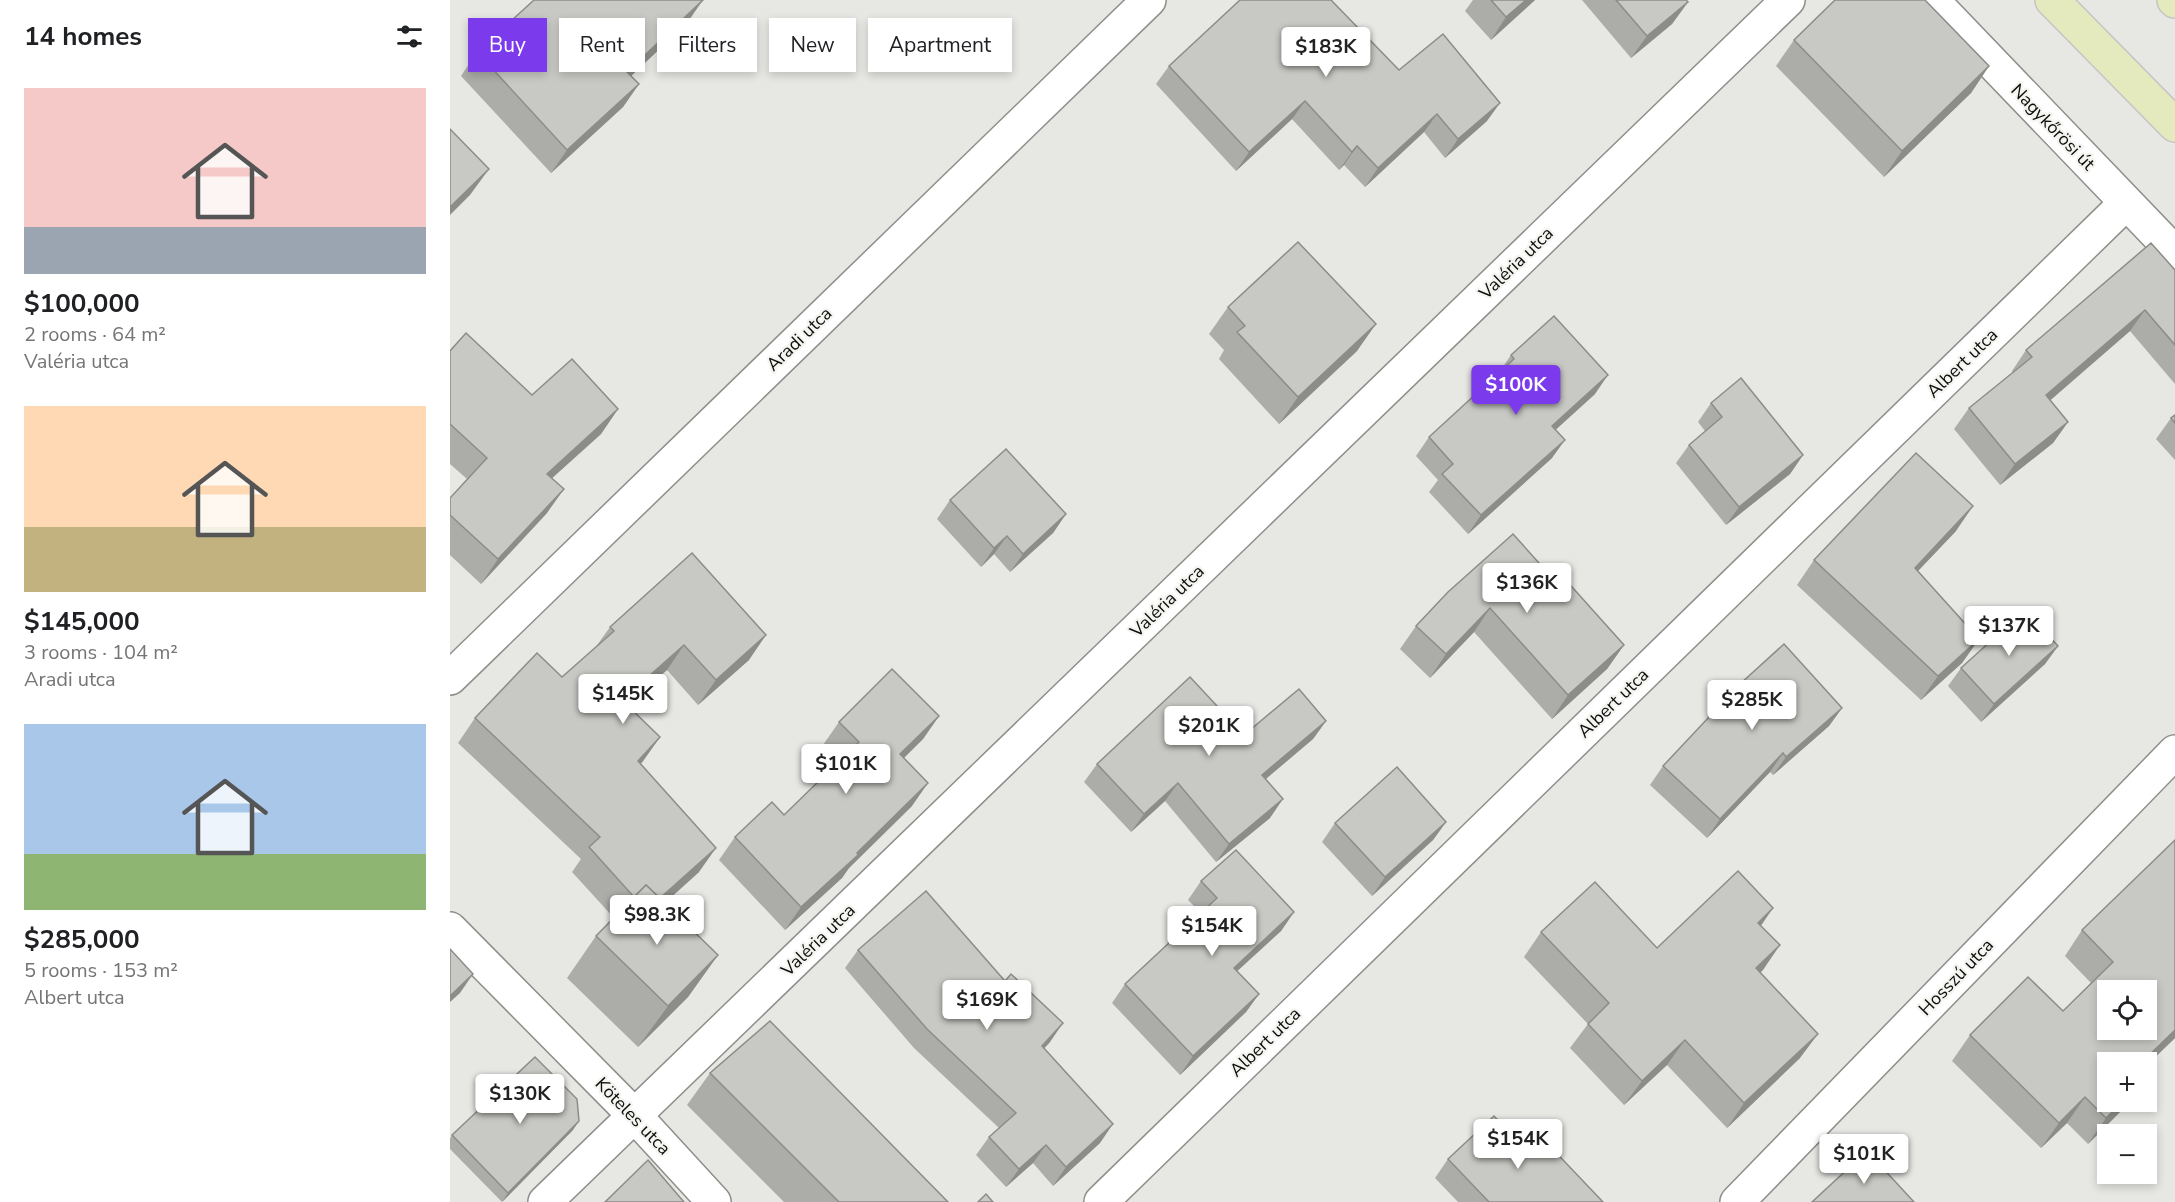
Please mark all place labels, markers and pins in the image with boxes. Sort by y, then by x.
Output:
pin: $183K [1284,27,1368,78]
pin: $100K [1474,365,1558,416]
pin: $136K [1485,563,1569,614]
pin: $137K [1967,606,2051,657]
pin: $145K [581,674,665,725]
pin: $285K [1710,680,1794,731]
pin: $201K [1167,706,1251,757]
pin: $101K [804,744,888,795]
pin: $98.3K [608,895,706,946]
pin: $154K [1170,906,1254,957]
pin: $169K [945,980,1029,1031]
pin: $130K [478,1074,562,1125]
pin: $154K [1476,1119,1560,1170]
pin: $101K [1822,1134,1906,1185]

